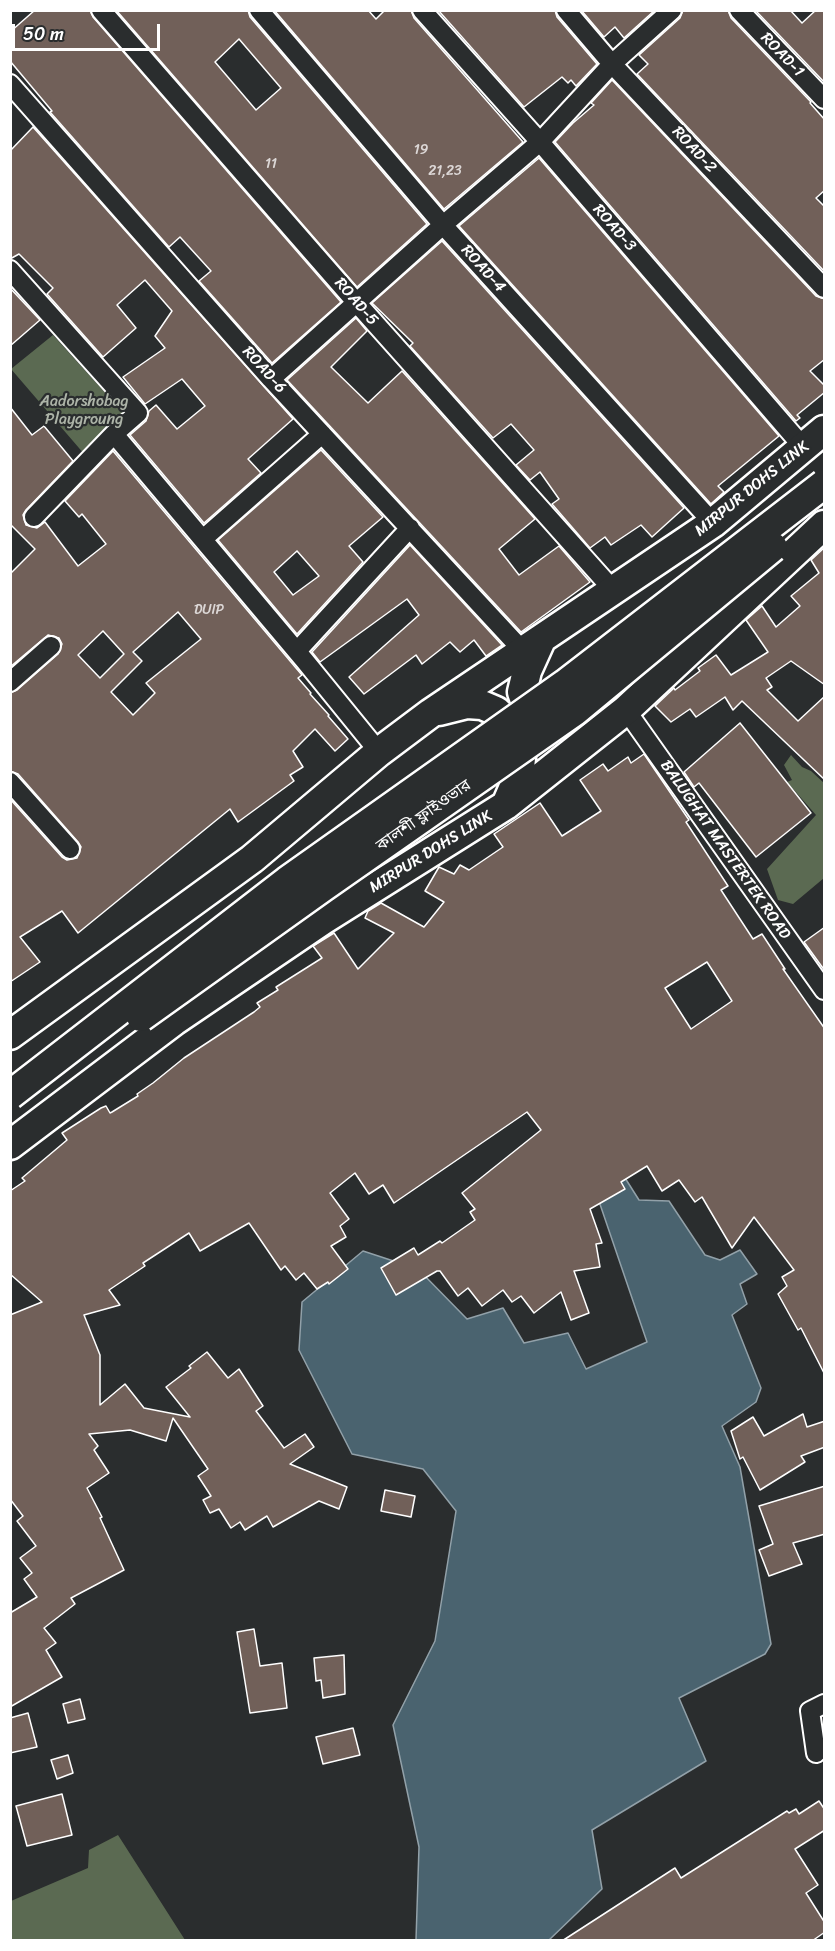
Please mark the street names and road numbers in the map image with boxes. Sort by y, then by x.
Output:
street label: ROAD-1 [756,29,808,81]
street label: ROAD-2 [668,123,720,177]
street label: ROAD-3 [588,200,640,256]
street label: ROAD-4 [457,241,509,297]
street label: ROAD-5 [330,274,382,330]
street label: ROAD-6 [238,343,290,397]
street label: MIRPUR DOHS LINK [691,437,813,541]
street label: BALUGHAT MASTERTEK ROAD [656,757,794,943]
street label: কালশী ফ্লাইওভার [373,776,475,856]
street label: MIRPUR DOHS LINK [366,806,496,898]

